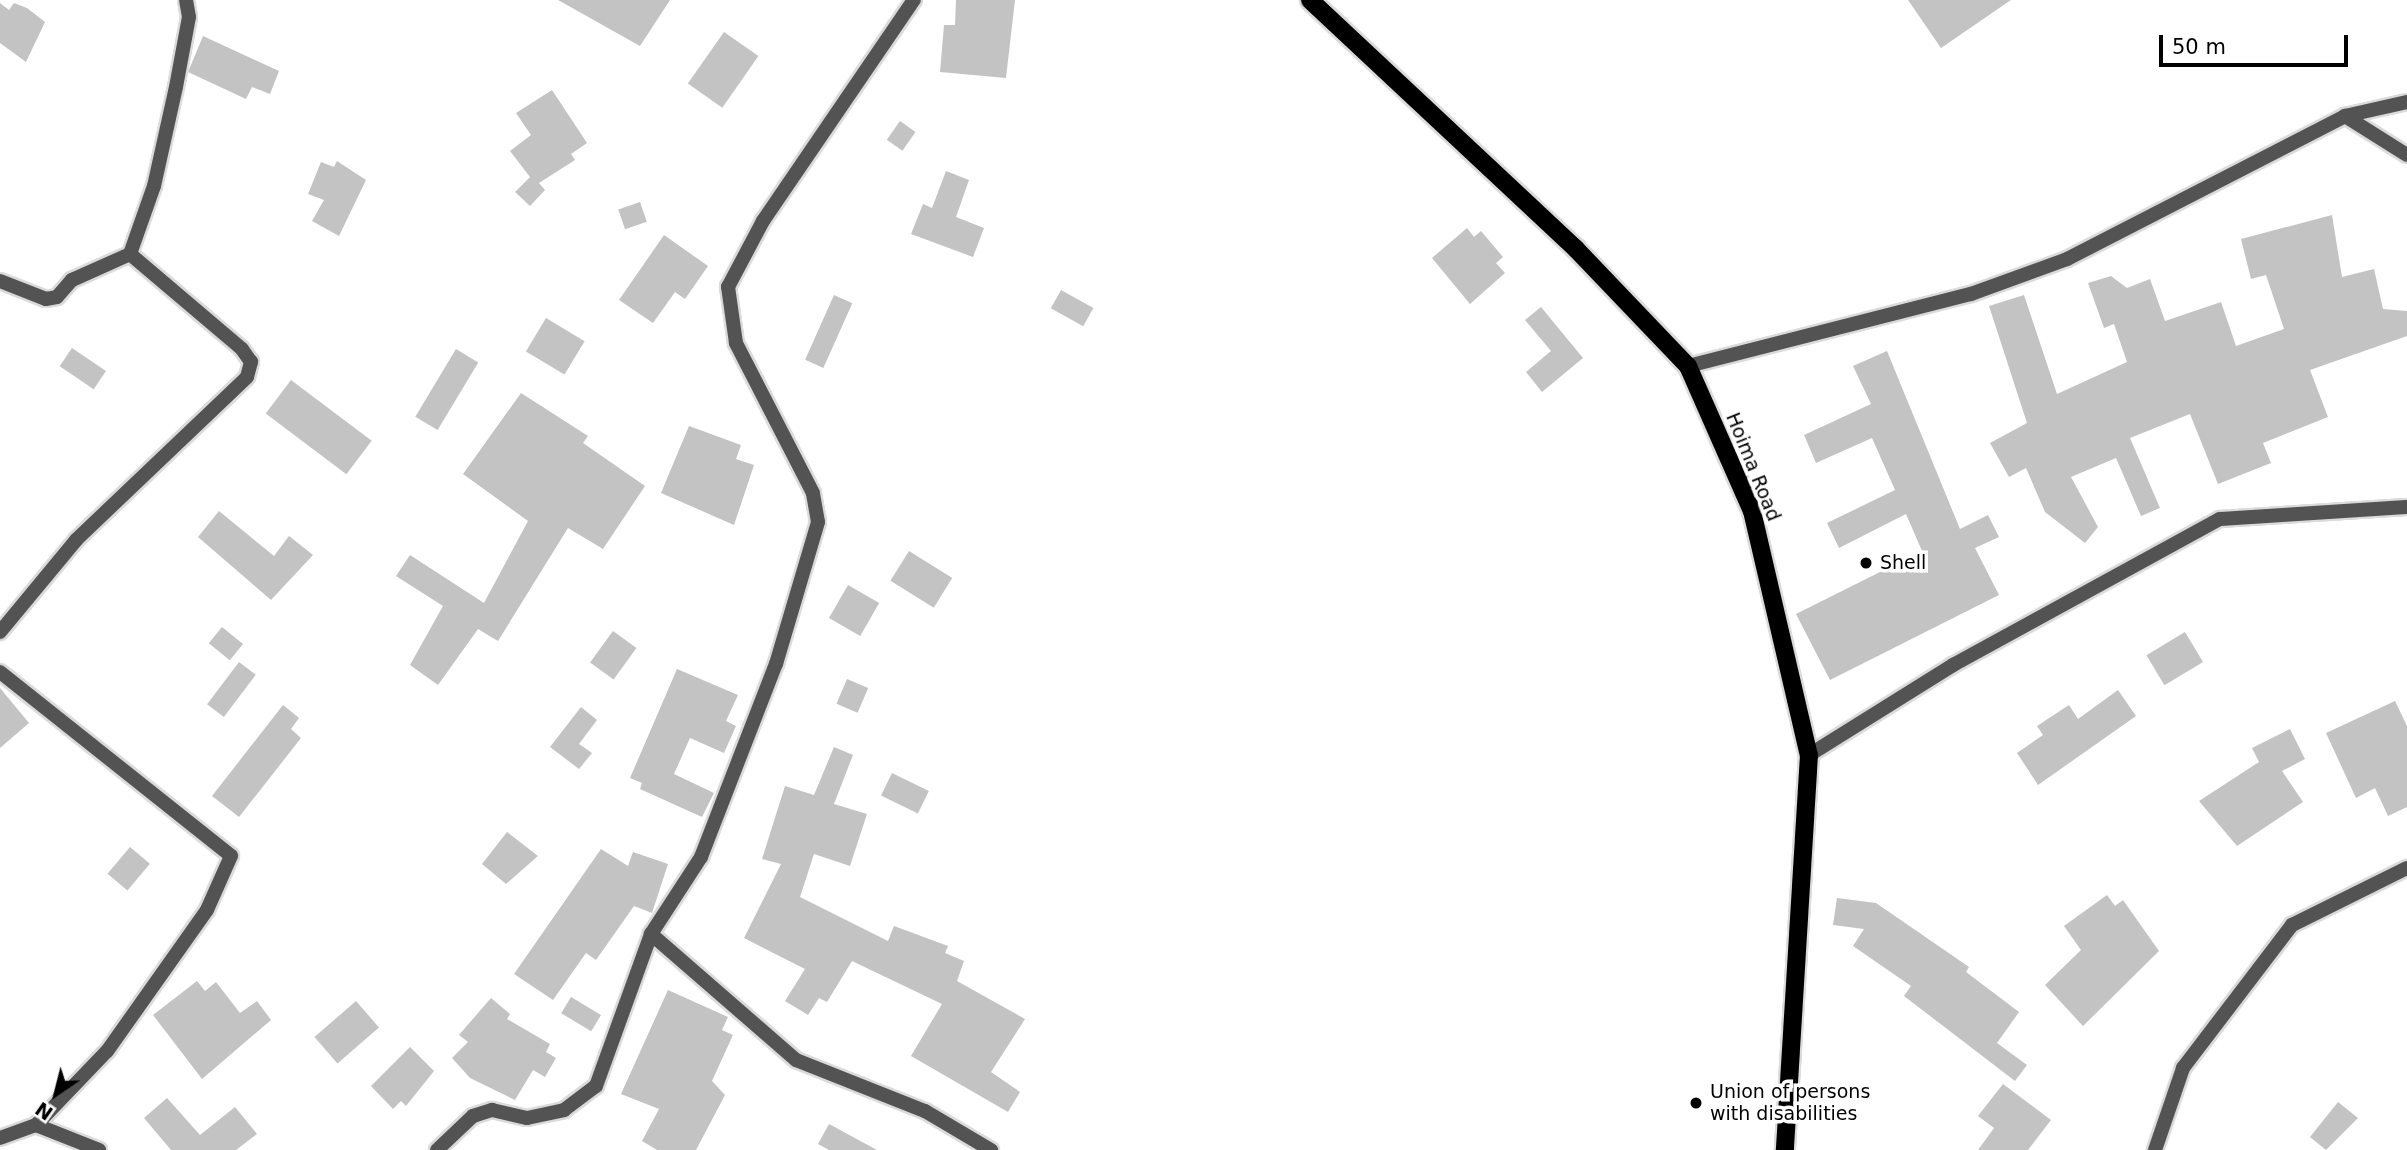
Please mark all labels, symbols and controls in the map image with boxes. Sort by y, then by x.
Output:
scale bar [2162,21,2351,65]
text: 50 m [2172,35,2226,59]
street label: Hoima Road [1721,409,1785,525]
place label: Shell [1880,552,1926,574]
marker: Shell [1858,555,1874,571]
north arrow [21,1059,91,1129]
place label: Union of persons with disabilities [1710,1081,1870,1125]
marker: Union of persons with disabilities [1688,1095,1704,1111]
text: N [31,1098,57,1125]

